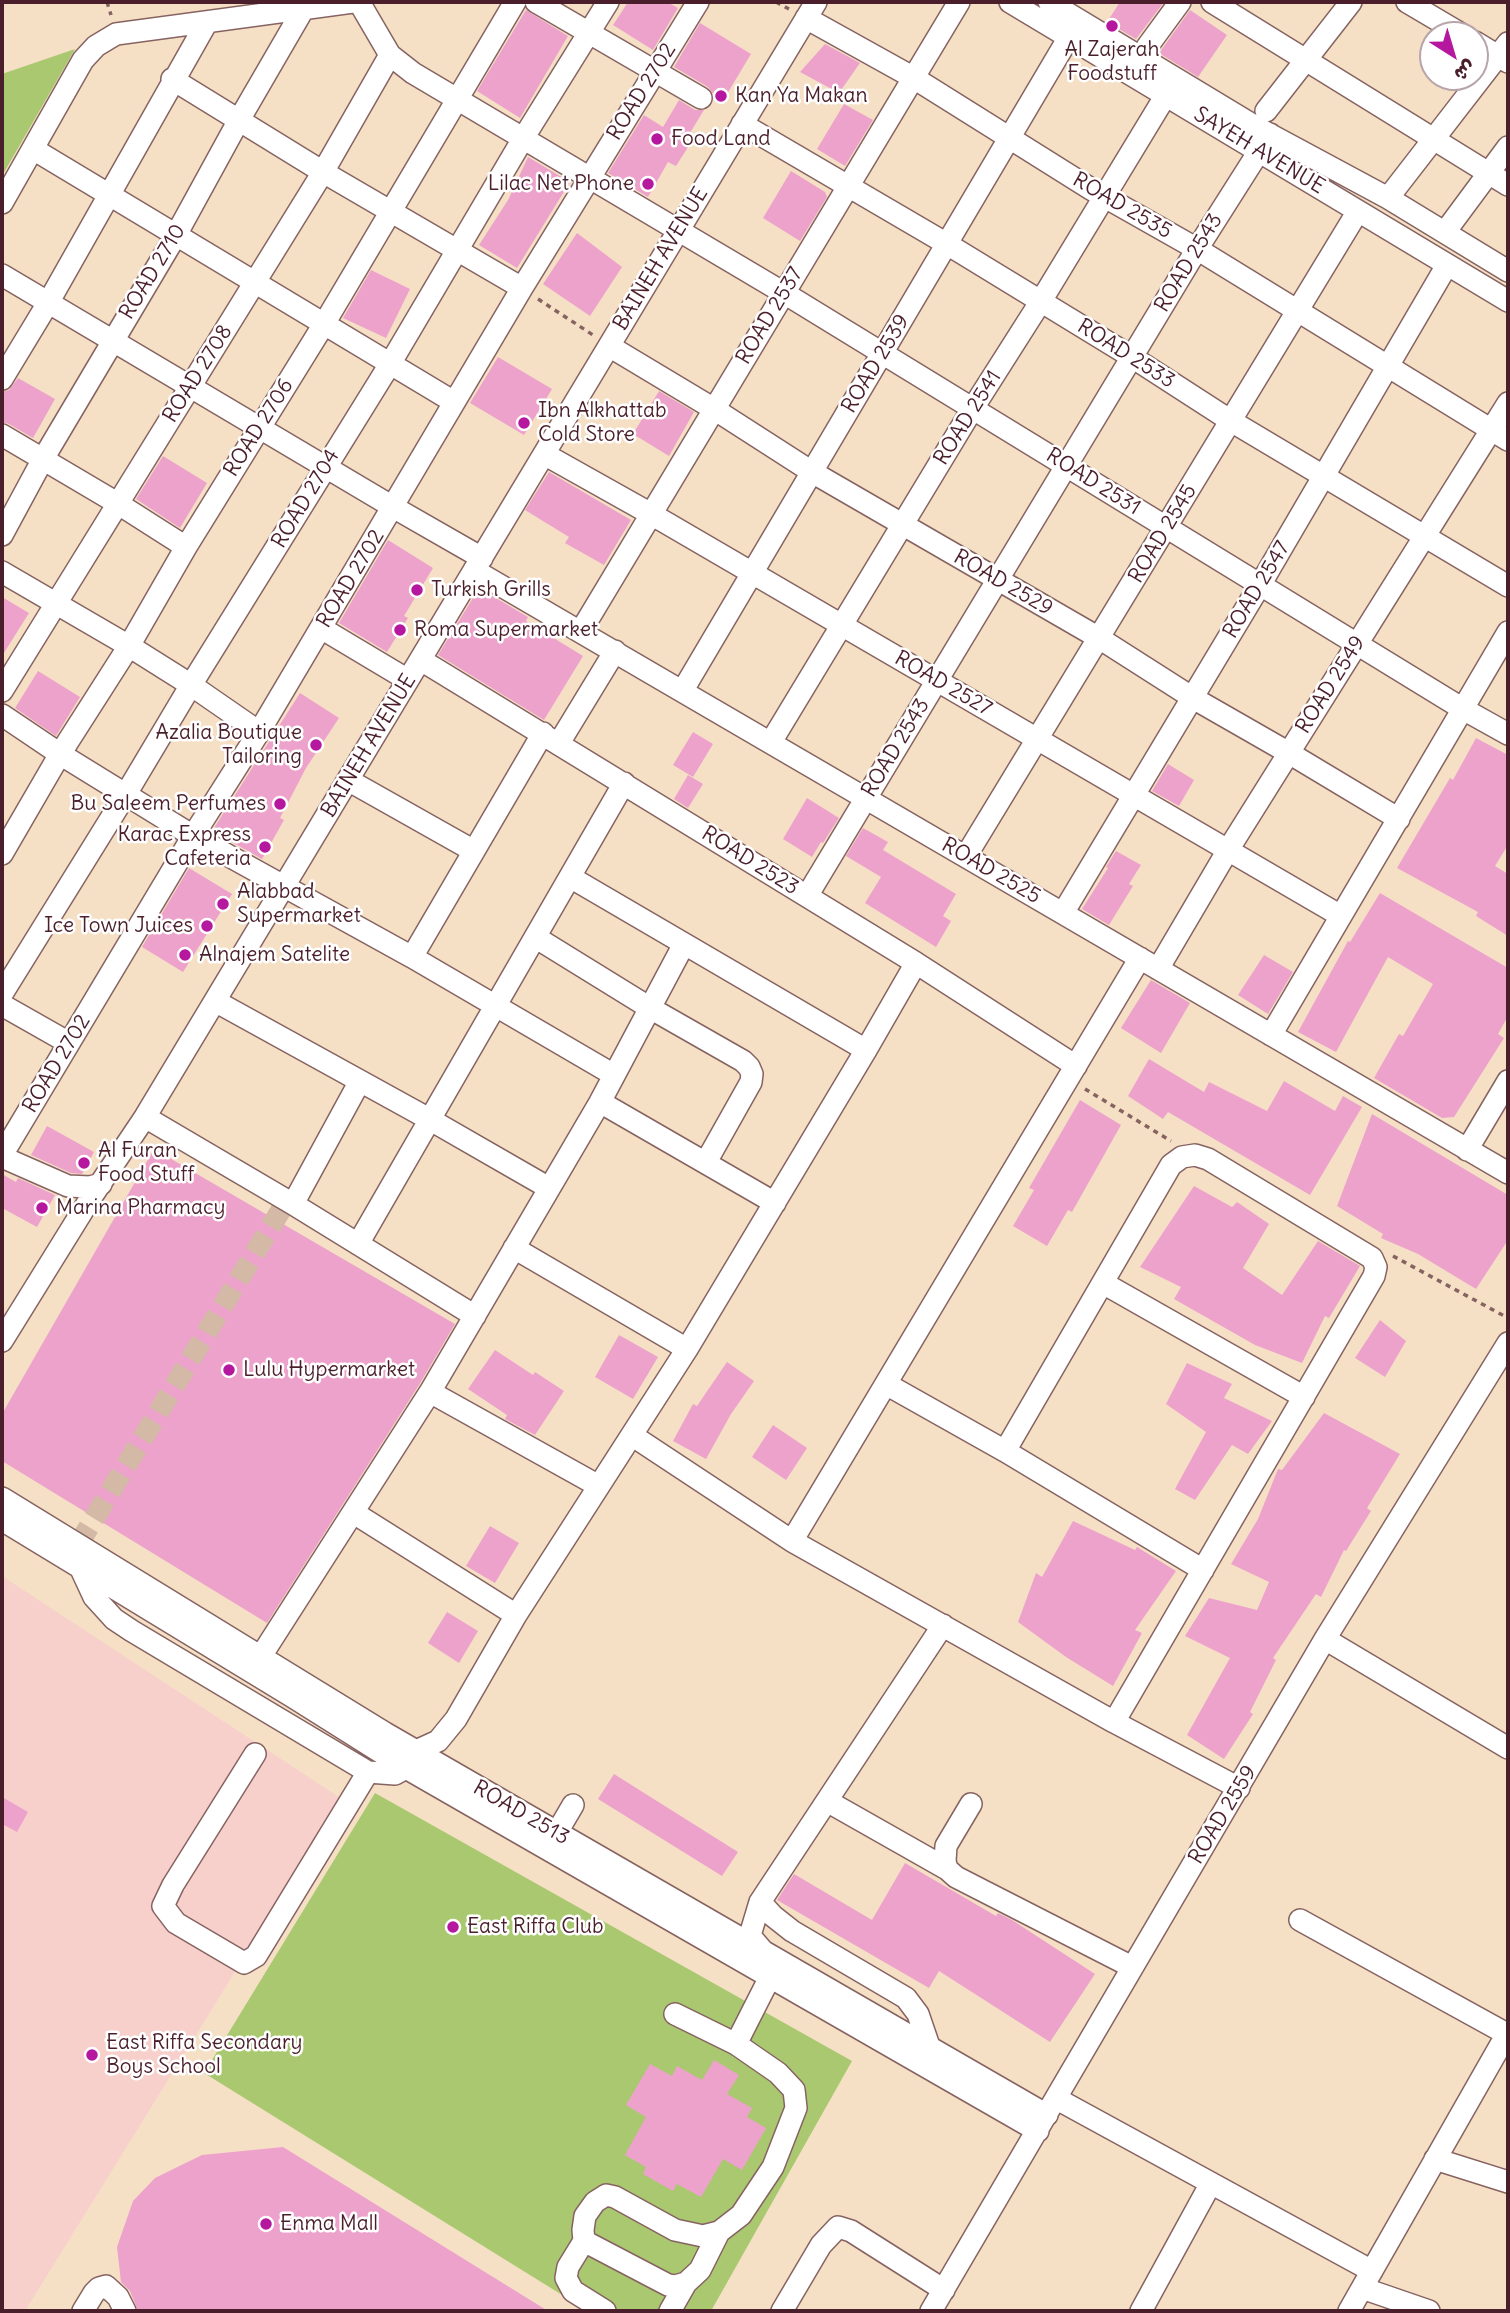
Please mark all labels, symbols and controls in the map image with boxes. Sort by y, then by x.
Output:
marker: Al Zajerah Foodstuff [1104,18,1120,34]
north arrow [1419,21,1489,91]
place label: Al Zajerah Foodstuff [1064,37,1160,87]
street label: ROAD 2702 [602,39,682,145]
text: ش [1450,55,1481,87]
place label: Kan Ya Makan [735,83,868,109]
marker: Kan Ya Makan [713,88,729,104]
street label: SAYEH AVENUE [1189,102,1329,200]
place label: Food Land [671,126,771,152]
marker: Food Land [649,131,665,147]
street label: ROAD 2535 [1068,167,1176,245]
place label: Lilac Net Phone [488,171,634,197]
marker: Lilac Net Phone [640,176,656,192]
street label: BAINEH AVENUE [608,183,714,335]
street label: ROAD 2543 [1150,209,1228,317]
street label: ROAD 2710 [115,220,191,324]
street label: ROAD 2537 [731,263,809,369]
street label: ROAD 2539 [837,310,915,418]
street label: ROAD 2533 [1073,314,1179,394]
street label: ROAD 2708 [158,320,238,428]
street label: ROAD 2541 [929,366,1007,470]
street label: ROAD 2706 [219,374,299,482]
place label: Ibn Alkhattab Cold Store [538,398,667,448]
marker: Ibn Alkhattab Cold Store [516,415,532,431]
street label: ROAD 2531 [1041,443,1145,521]
street label: ROAD 2704 [267,445,345,553]
street label: ROAD 2545 [1124,480,1202,588]
street label: ROAD 2702 [312,525,390,633]
street label: ROAD 2547 [1218,537,1296,643]
street label: ROAD 2529 [949,545,1057,621]
place label: Turkish Grills [431,577,551,603]
marker: Turkish Grills [409,582,425,598]
place label: Roma Supermarket [414,617,598,643]
marker: Roma Supermarket [392,622,408,638]
street label: ROAD 2549 [1291,631,1371,739]
street label: ROAD 2527 [890,646,996,722]
street label: BAINEH AVENUE [316,670,422,822]
street label: ROAD 2543 [857,694,935,802]
place label: Azalia Boutique Tailoring [156,720,302,770]
marker: Azalia Boutique Tailoring [308,737,324,753]
place label: Bu Saleem Perfumes [70,791,266,817]
marker: Bu Saleem Perfumes [272,796,288,812]
street label: ROAD 2523 [697,821,803,901]
place label: Karac Express Cafeteria [117,822,251,872]
street label: ROAD 2525 [937,833,1045,909]
marker: Karac Express Cafeteria [257,839,273,855]
place label: Alabbad Supermarket [237,879,361,929]
marker: Alabbad Supermarket [215,896,231,912]
place label: Ice Town Juices [44,913,193,939]
marker: Ice Town Juices [199,918,215,934]
place label: Alnajem Satelite [199,942,350,968]
marker: Alnajem Satelite [177,947,193,963]
street label: ROAD 2702 [18,1010,96,1118]
place label: Al Furan Food Stuff [98,1138,194,1188]
marker: Al Furan Food Stuff [76,1155,92,1171]
place label: Marina Pharmacy [56,1195,226,1221]
marker: Marina Pharmacy [34,1200,50,1216]
place label: Lulu Hypermarket [243,1357,415,1383]
marker: Lulu Hypermarket [221,1362,237,1378]
street label: ROAD 2559 [1184,1761,1262,1869]
street label: ROAD 2513 [468,1775,574,1851]
place label: East Riffa Club [467,1914,604,1940]
marker: East Riffa Club [445,1919,461,1935]
place label: East Riffa Secondary Boys School [106,2030,302,2080]
marker: East Riffa Secondary Boys School [84,2047,100,2063]
place label: Enma Mall [280,2211,378,2237]
marker: Enma Mall [258,2216,274,2232]

